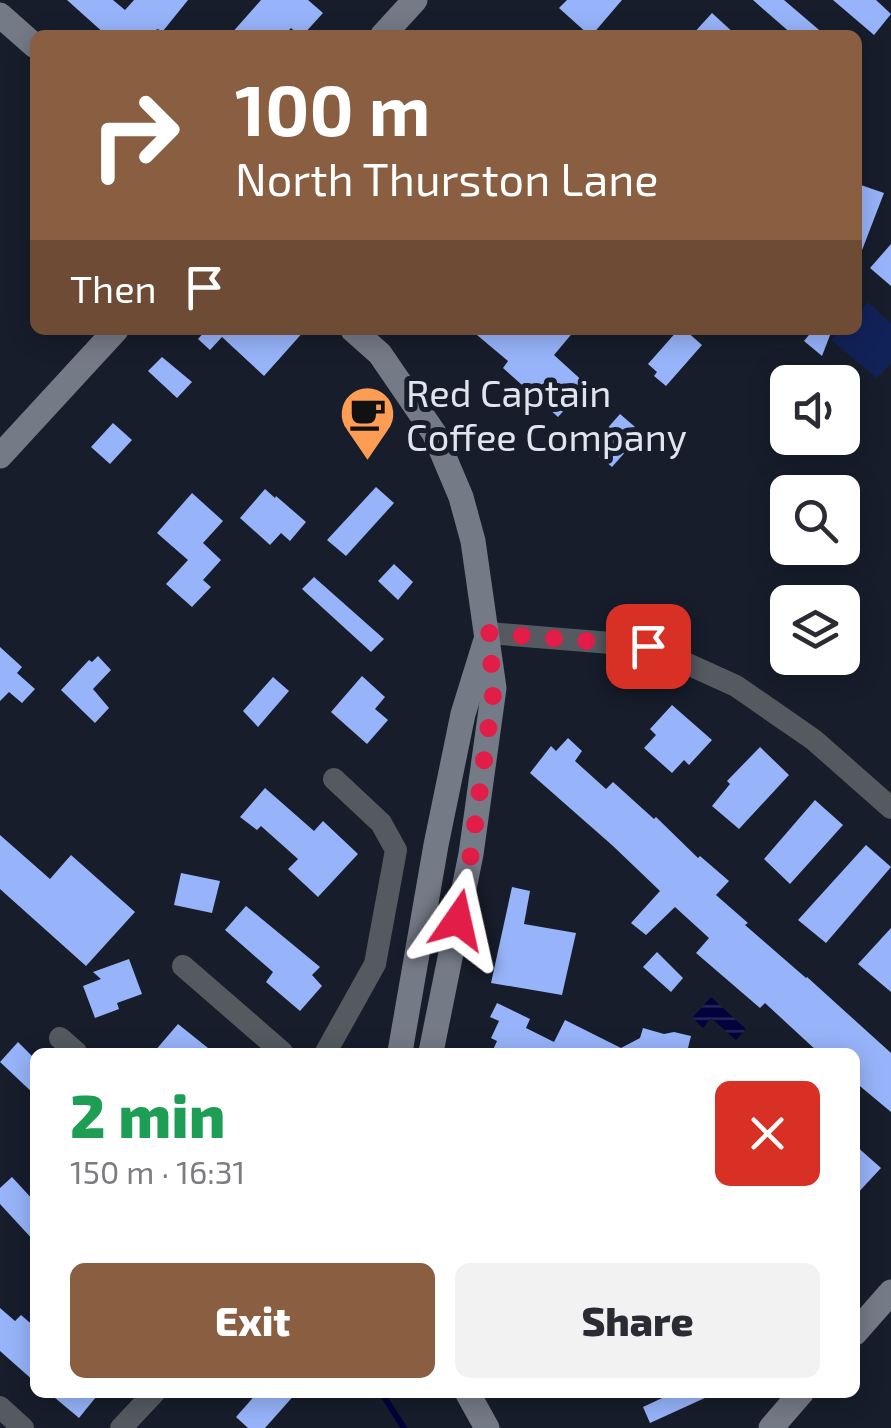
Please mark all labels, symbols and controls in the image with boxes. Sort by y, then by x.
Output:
text: 100 m [235,66,430,150]
icon: right [70,70,200,200]
text: North Thurston Lane [235,151,659,205]
icon: arrive [177,260,232,315]
text: Then [70,265,157,311]
map controls [770,365,860,675]
button: sound [770,365,860,455]
place label: Red Captain Coffee Company [406,369,687,459]
cafe icon: Red Captain Coffee Company [337,384,397,463]
button: search [770,475,860,565]
button: layers [770,585,860,675]
pin [606,604,691,689]
icon: arrive [621,619,676,674]
position arrow [406,868,510,972]
text: 2 min [70,1078,225,1150]
button: close [715,1081,820,1186]
text: 150 m · 16:31 [70,1152,245,1190]
button: Exit [70,1263,435,1378]
button: Share [455,1263,820,1378]

